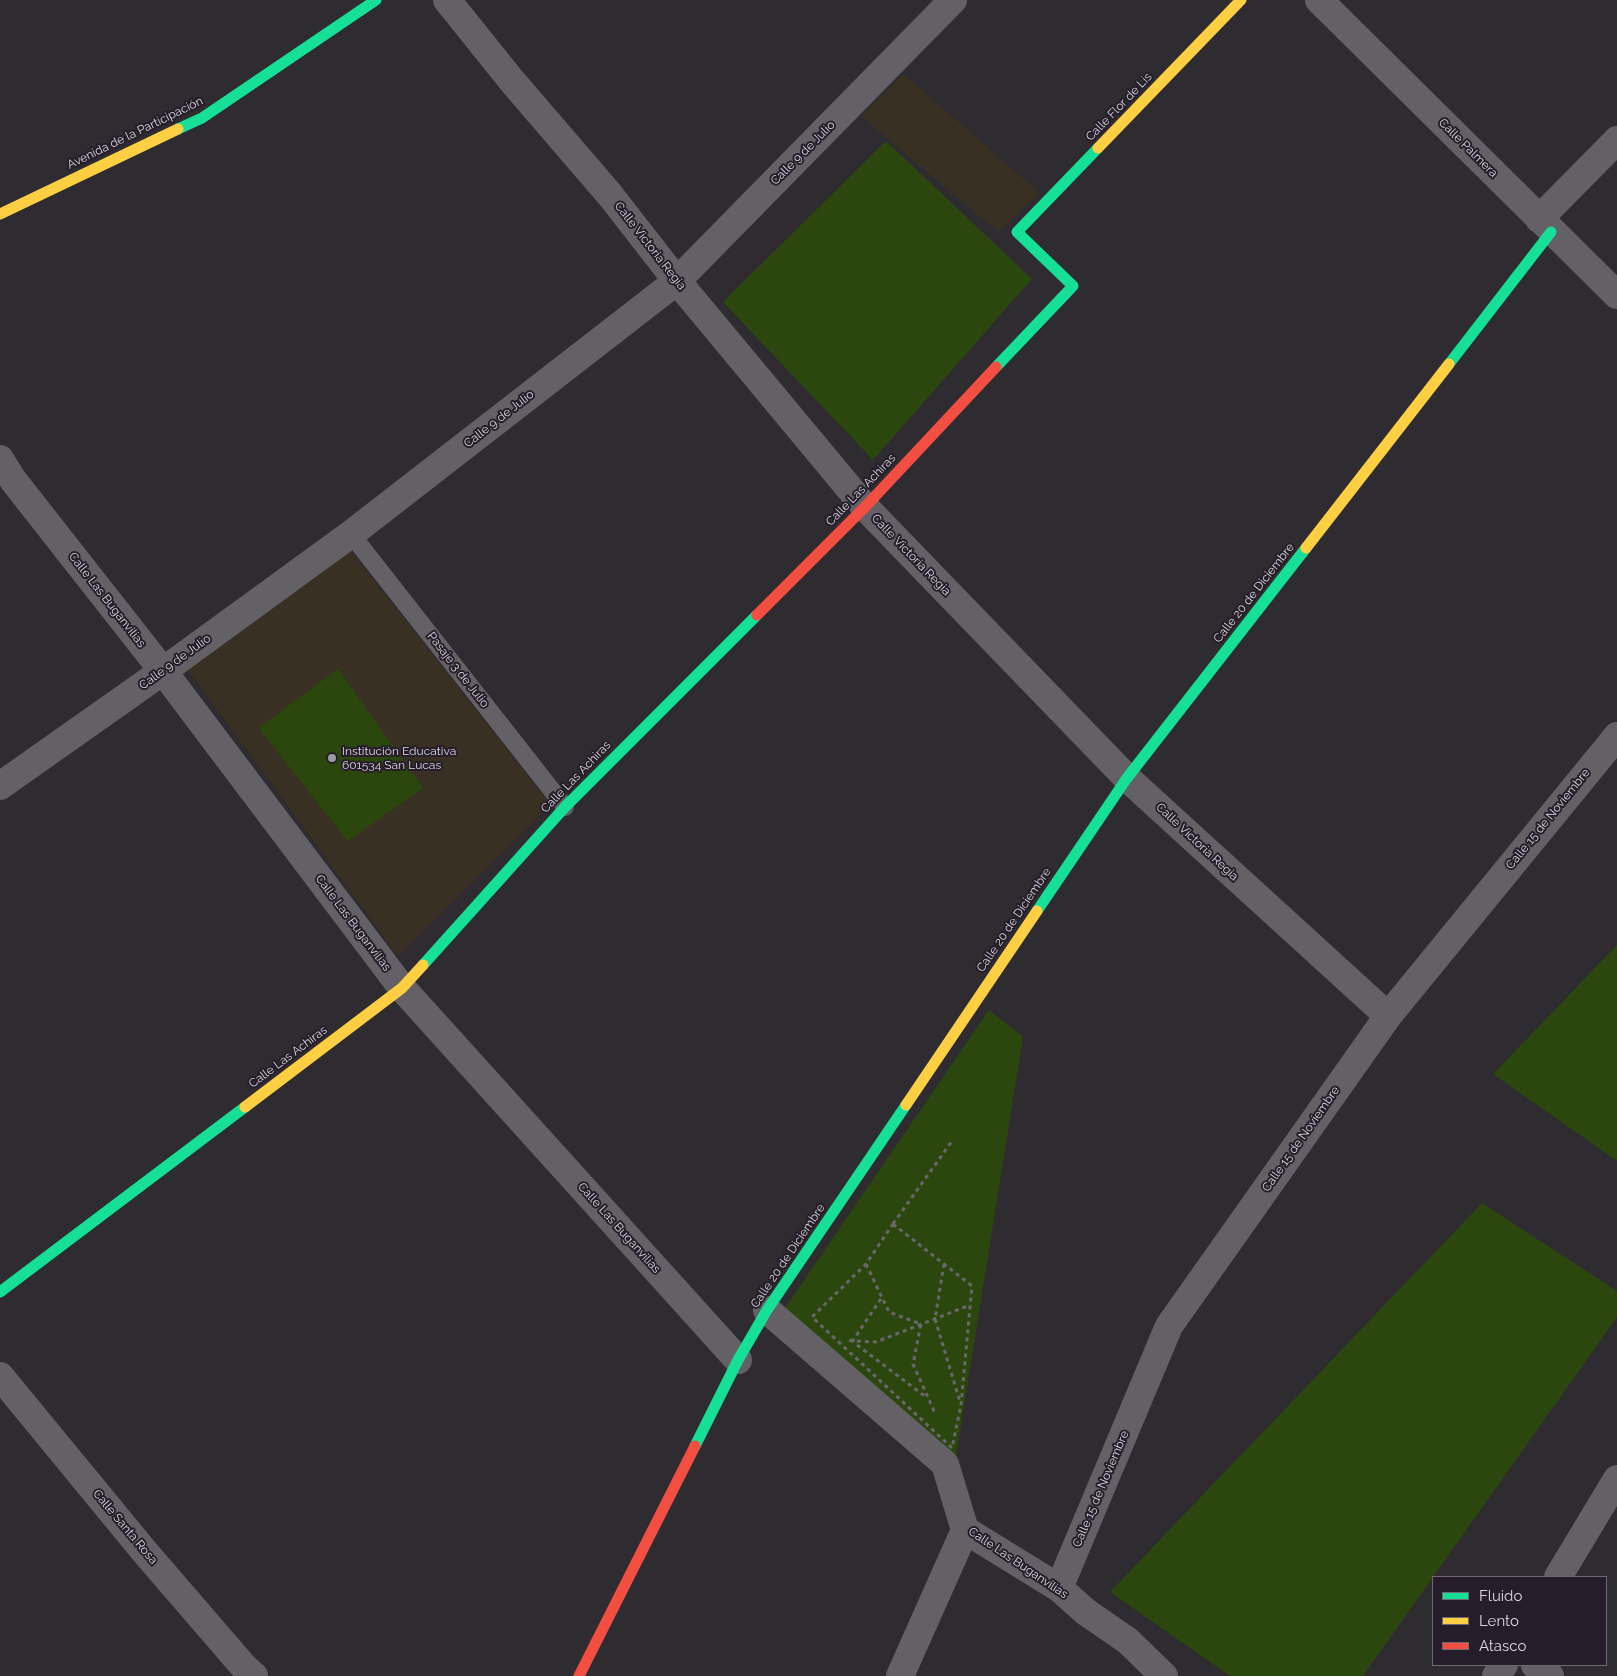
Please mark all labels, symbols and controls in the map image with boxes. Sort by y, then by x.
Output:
street label: Calle Flor de Lis [1083,70,1155,144]
street label: Avenida de la Participación [65,94,205,172]
street label: Calle Palmera [1436,116,1500,180]
street label: Calle 9 de Julio [768,118,838,188]
street label: Calle Victoria Regia [611,199,689,293]
street label: Calle 9 de Julio [461,387,537,451]
street label: Calle Las Achiras [823,451,899,529]
street label: Calle Victoria Regia [868,511,954,599]
street label: Calle 20 de Diciembre [1211,540,1297,646]
street label: Calle Las Buganvilias [65,549,149,651]
street label: Pasaje 3 de Julio [424,629,492,711]
street label: Calle 9 de Julio [136,631,214,693]
street label: Calle Las Achiras [538,738,614,816]
place label: Institución Educativa 601534 San Lucas [342,744,456,772]
marker: Institución Educativa 601534 San Lucas [326,752,338,764]
street label: Calle 15 de Noviembre [1503,766,1593,872]
street label: Calle Victoria Regia [1153,800,1241,884]
street label: Calle 20 de Diciembre [974,865,1054,975]
street label: Calle Las Buganvilias [312,872,394,974]
street label: Calle Las Achiras [246,1023,330,1091]
street label: Calle 15 de Noviembre [1259,1084,1343,1194]
street label: Calle Las Buganvilias [575,1180,663,1276]
street label: Calle 20 de Diciembre [748,1201,828,1311]
street label: Calle 15 de Noviembre [1070,1428,1132,1550]
street label: Calle Santa Rosa [90,1487,160,1567]
street label: Calle Las Buganvilias [965,1524,1071,1602]
legend [1432,1576,1607,1666]
text: Fluido [1479,1587,1522,1605]
text: Lento [1479,1612,1519,1630]
text: Atasco [1479,1637,1526,1655]

